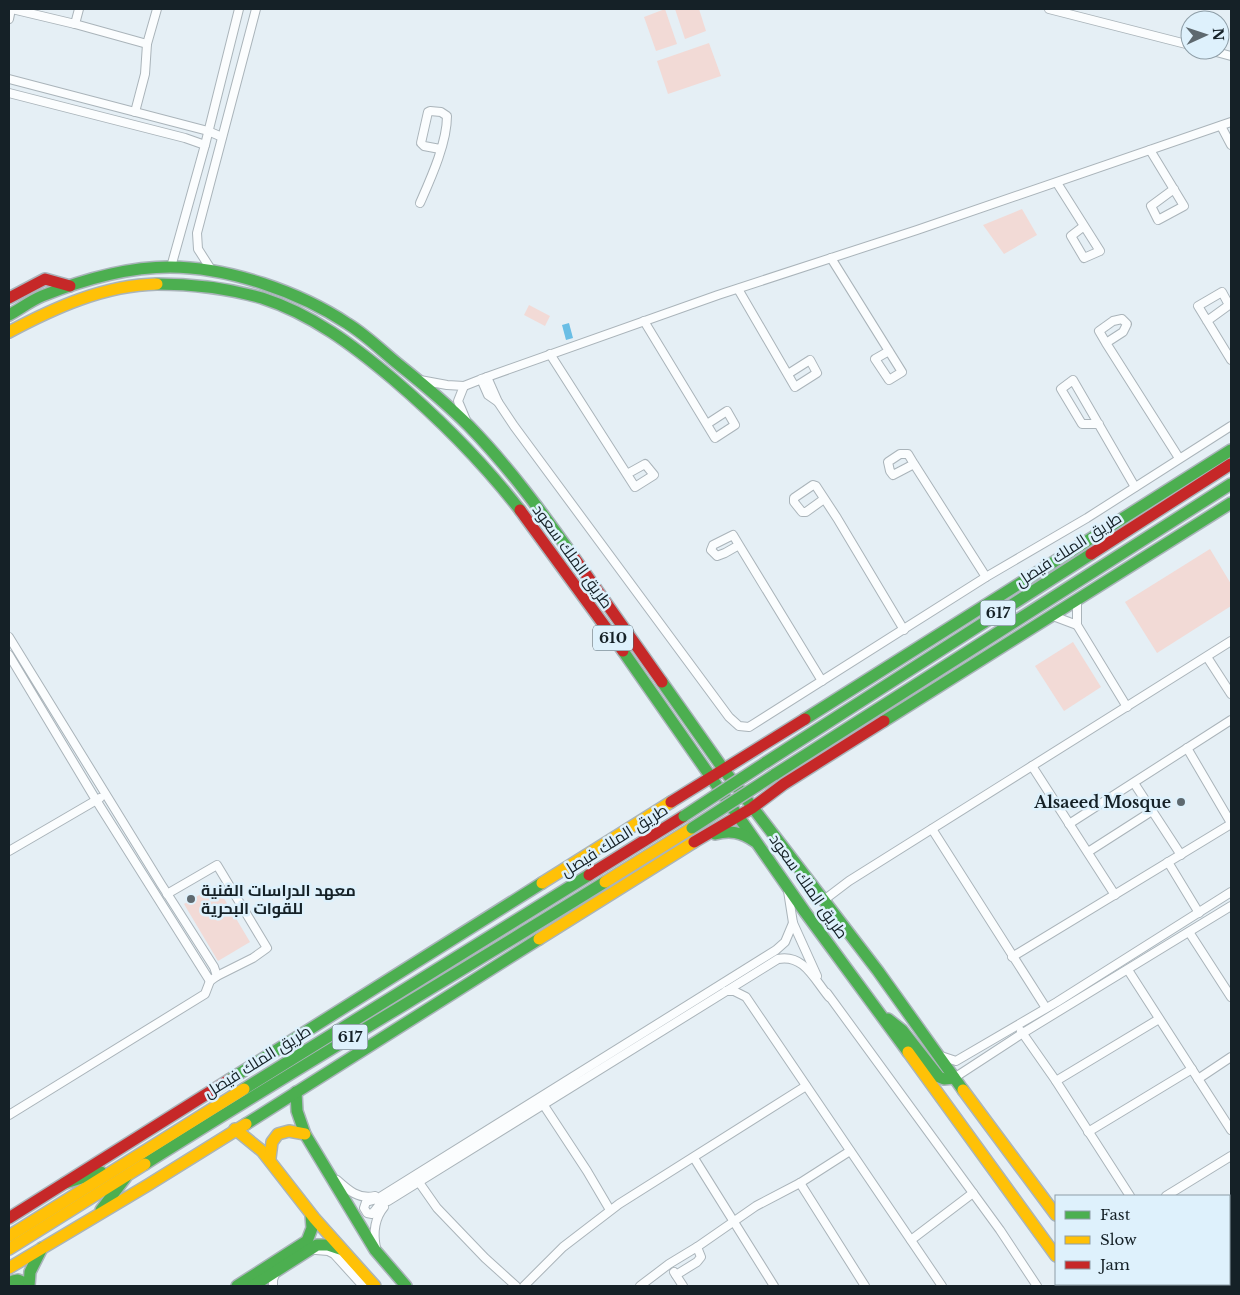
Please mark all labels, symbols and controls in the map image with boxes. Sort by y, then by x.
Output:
north arrow [1180,10,1230,60]
text: N [1209,27,1227,41]
street label: طريق الملك سعود [528,500,617,612]
street label: طريق الملك فيصل [1011,507,1125,592]
road number: 617 [980,600,1016,626]
road number: 610 [593,626,633,650]
place label: Alsaeed Mosque [1033,792,1171,812]
marker: Alsaeed Mosque [1175,796,1187,808]
street label: طريق الملك فيصل [557,799,672,882]
street label: طريق الملك سعود [765,830,853,943]
place label: معهد الدراسات الفنية للقوات البحرية [201,880,356,918]
marker: معهد الدراسات الفنية للقوات البحرية [185,893,197,905]
street label: طريق الملك فيصل [200,1020,315,1103]
road number: 617 [332,1024,368,1050]
legend [1055,1195,1230,1285]
text: Fast [1100,1205,1131,1224]
text: Slow [1100,1230,1137,1249]
text: Jam [1098,1255,1130,1274]

